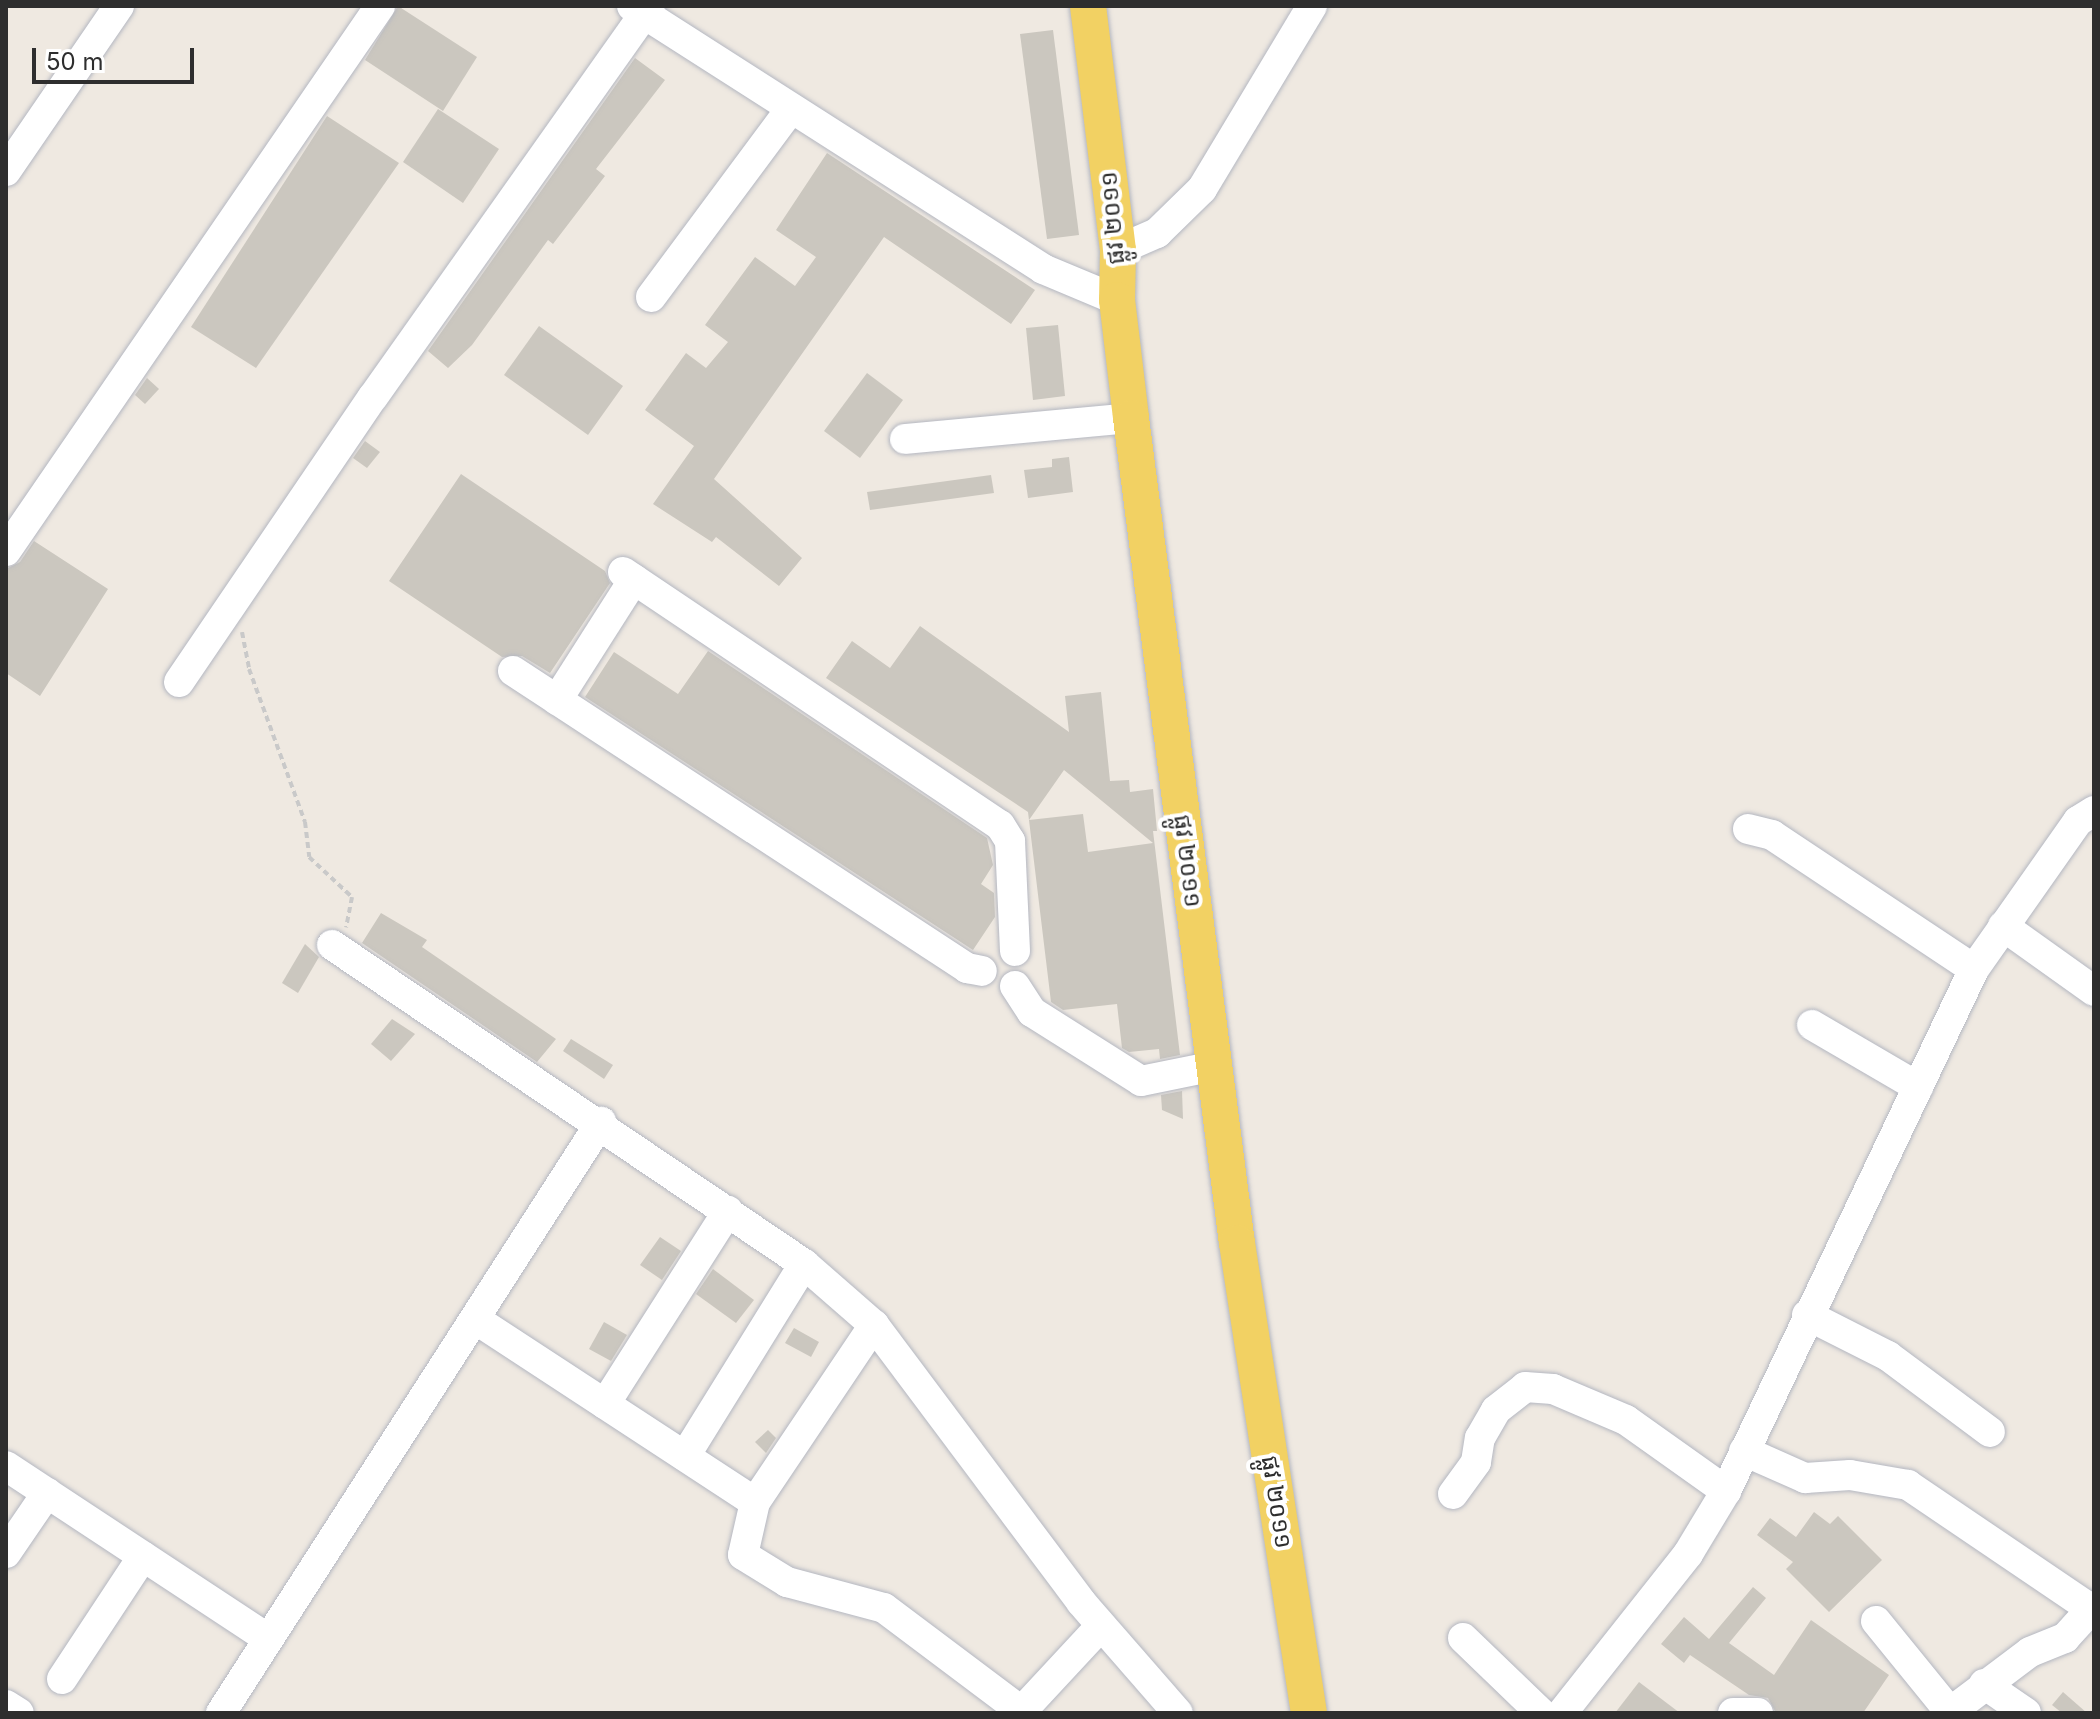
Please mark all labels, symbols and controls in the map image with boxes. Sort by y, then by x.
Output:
scale bar [36,32,198,82]
text: 50 m [46,47,104,76]
street label: ផ្លូវ ២០១១ [1094,170,1130,266]
street label: ផ្លូវ ២០១១ [1168,813,1208,909]
street label: ផ្លូវ ២០១១ [1255,1454,1299,1550]

